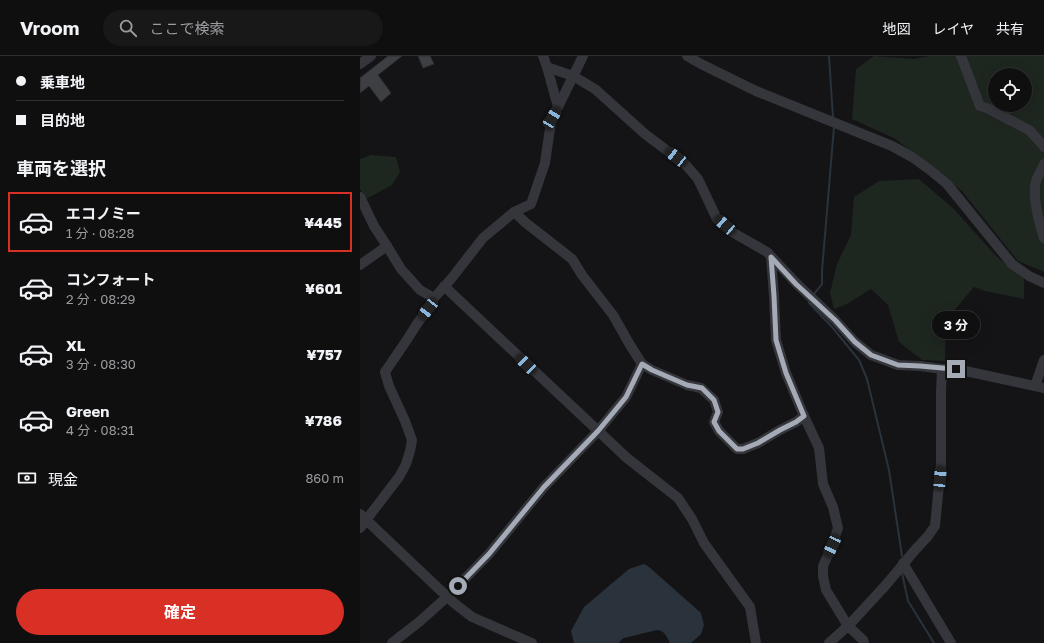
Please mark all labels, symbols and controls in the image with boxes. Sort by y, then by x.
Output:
search box [103,10,383,46]
text: Vroom [20,16,79,39]
icon: search [117,17,139,39]
text: ここで検索 [149,19,224,37]
text: 地図 [882,20,910,37]
text: レイヤ [932,20,974,37]
text: 共有 [996,20,1024,37]
map controls [988,68,1032,112]
button: locate [988,68,1032,112]
text: 乗車地 [40,73,85,91]
car [541,105,563,131]
text: 目的地 [40,111,85,129]
car [663,145,689,169]
text: 車両を選択 [16,157,106,179]
icon: car [18,204,54,240]
text: エコノミー [66,204,141,222]
text: ¥445 [304,213,342,231]
car [712,213,738,237]
text: 1 分 · 08:28 [66,225,134,241]
icon: car [18,270,54,306]
text: コンフォート [66,270,156,288]
text: ¥601 [305,279,342,297]
text: 2 分 · 08:29 [66,291,136,307]
car [416,296,440,322]
callout: 3 分 [932,311,980,339]
text: 3 分 [944,317,968,333]
icon: car [18,336,54,372]
text: XL [66,336,85,354]
text: ¥757 [307,345,342,363]
car [513,351,539,377]
text: 3 分 · 08:30 [66,356,136,372]
route end [947,360,965,378]
icon: car [18,402,54,438]
text: Green [66,402,109,420]
text: ¥786 [305,411,342,429]
text: 4 分 · 08:31 [66,422,134,438]
car [933,466,947,490]
icon: cash [16,467,38,489]
text: 現金 [48,470,78,488]
text: 860 m [305,470,344,486]
car [821,533,843,559]
route start [449,577,467,595]
button: 確定 [16,589,344,635]

